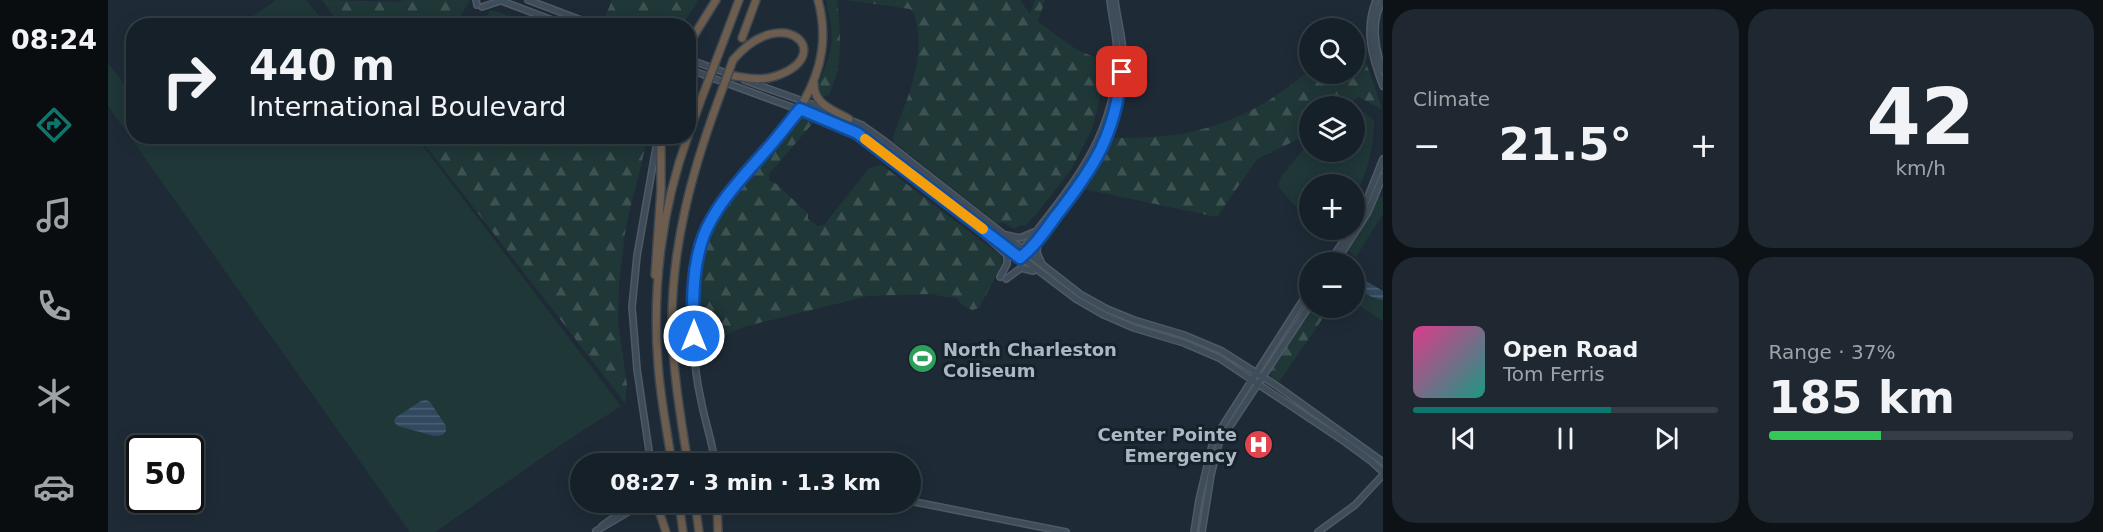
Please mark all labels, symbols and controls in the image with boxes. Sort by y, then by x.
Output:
map controls [1299,18,1365,318]
button: search [1299,18,1365,84]
text: 08:24 [11,24,97,55]
text: 440 m [249,41,395,90]
icon: right [150,42,228,120]
pin [1096,46,1147,97]
icon: arrive [1105,55,1138,88]
text: 42 [1866,72,1975,162]
text: Climate [1413,87,1490,111]
text: International Boulevard [249,91,566,122]
button: layers [1299,96,1365,162]
icon: directions [33,104,75,146]
text: 21.5° [1498,118,1632,171]
text: − [1413,126,1441,165]
text: + [1690,126,1718,165]
text: km/h [1896,156,1946,180]
button: + [1299,174,1365,240]
icon: music [33,194,75,236]
button: − [1299,252,1365,318]
icon: phone [33,285,75,327]
position arrow [662,304,726,368]
text: Open Road [1503,337,1638,362]
place label: North Charleston Coliseum [943,339,1117,381]
text: Range · 37% [1769,340,1895,364]
sports icon: North Charleston Coliseum [906,343,938,375]
text: Tom Ferris [1503,362,1605,386]
text: 185 km [1769,371,1955,424]
icon: climate [33,375,75,417]
icon: previous [1447,422,1480,455]
icon: pause [1549,422,1582,455]
icon: next [1650,422,1683,455]
place label: Center Pointe Emergency [1097,424,1237,466]
hospital icon: Center Pointe Emergency [1242,428,1274,460]
speed limit sign: 50 [126,435,204,513]
icon: car [33,466,75,508]
text: 08:27 · 3 min · 1.3 km [610,470,881,495]

